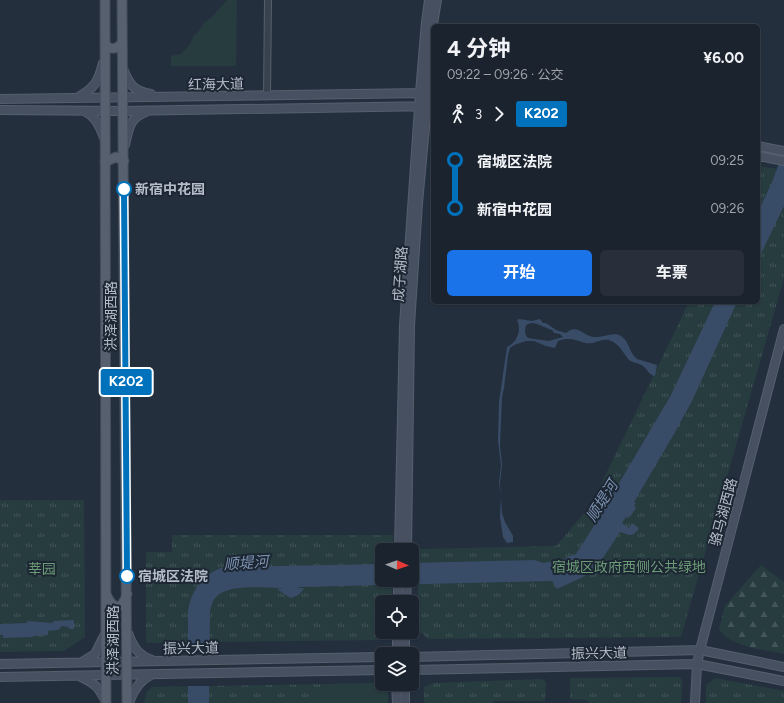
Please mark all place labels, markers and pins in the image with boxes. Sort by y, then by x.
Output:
marker: 新宿中花园 [116,181,132,197]
place label: 新宿中花园 [135,181,205,198]
marker: 宿城区法院 [119,568,135,584]
place label: 宿城区法院 [138,568,208,585]

